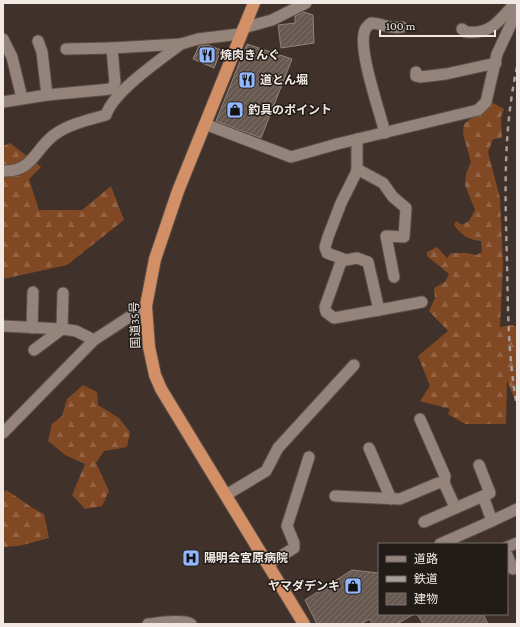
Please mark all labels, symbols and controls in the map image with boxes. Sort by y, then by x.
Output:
scale bar [380,12,495,38]
text: 100 m [386,19,416,33]
restaurant icon: 焼肉きんぐ [197,45,217,65]
place label: 焼肉きんぐ [220,48,280,62]
restaurant icon: 道とん堀 [237,70,257,90]
place label: 道とん堀 [260,73,308,87]
shop icon: 釣具のポイント [225,100,245,120]
place label: 釣具のポイント [248,103,332,117]
street label: 国道35号 [127,301,143,349]
legend [378,543,508,615]
hospital icon: 陽明会宮原病院 [181,548,201,568]
place label: 陽明会宮原病院 [204,551,288,565]
text: 道路 [414,552,438,566]
text: 鉄道 [414,572,438,586]
shop icon: ヤマダデンキ [343,576,363,596]
place label: ヤマダデンキ [268,579,340,593]
text: 建物 [414,592,438,606]

